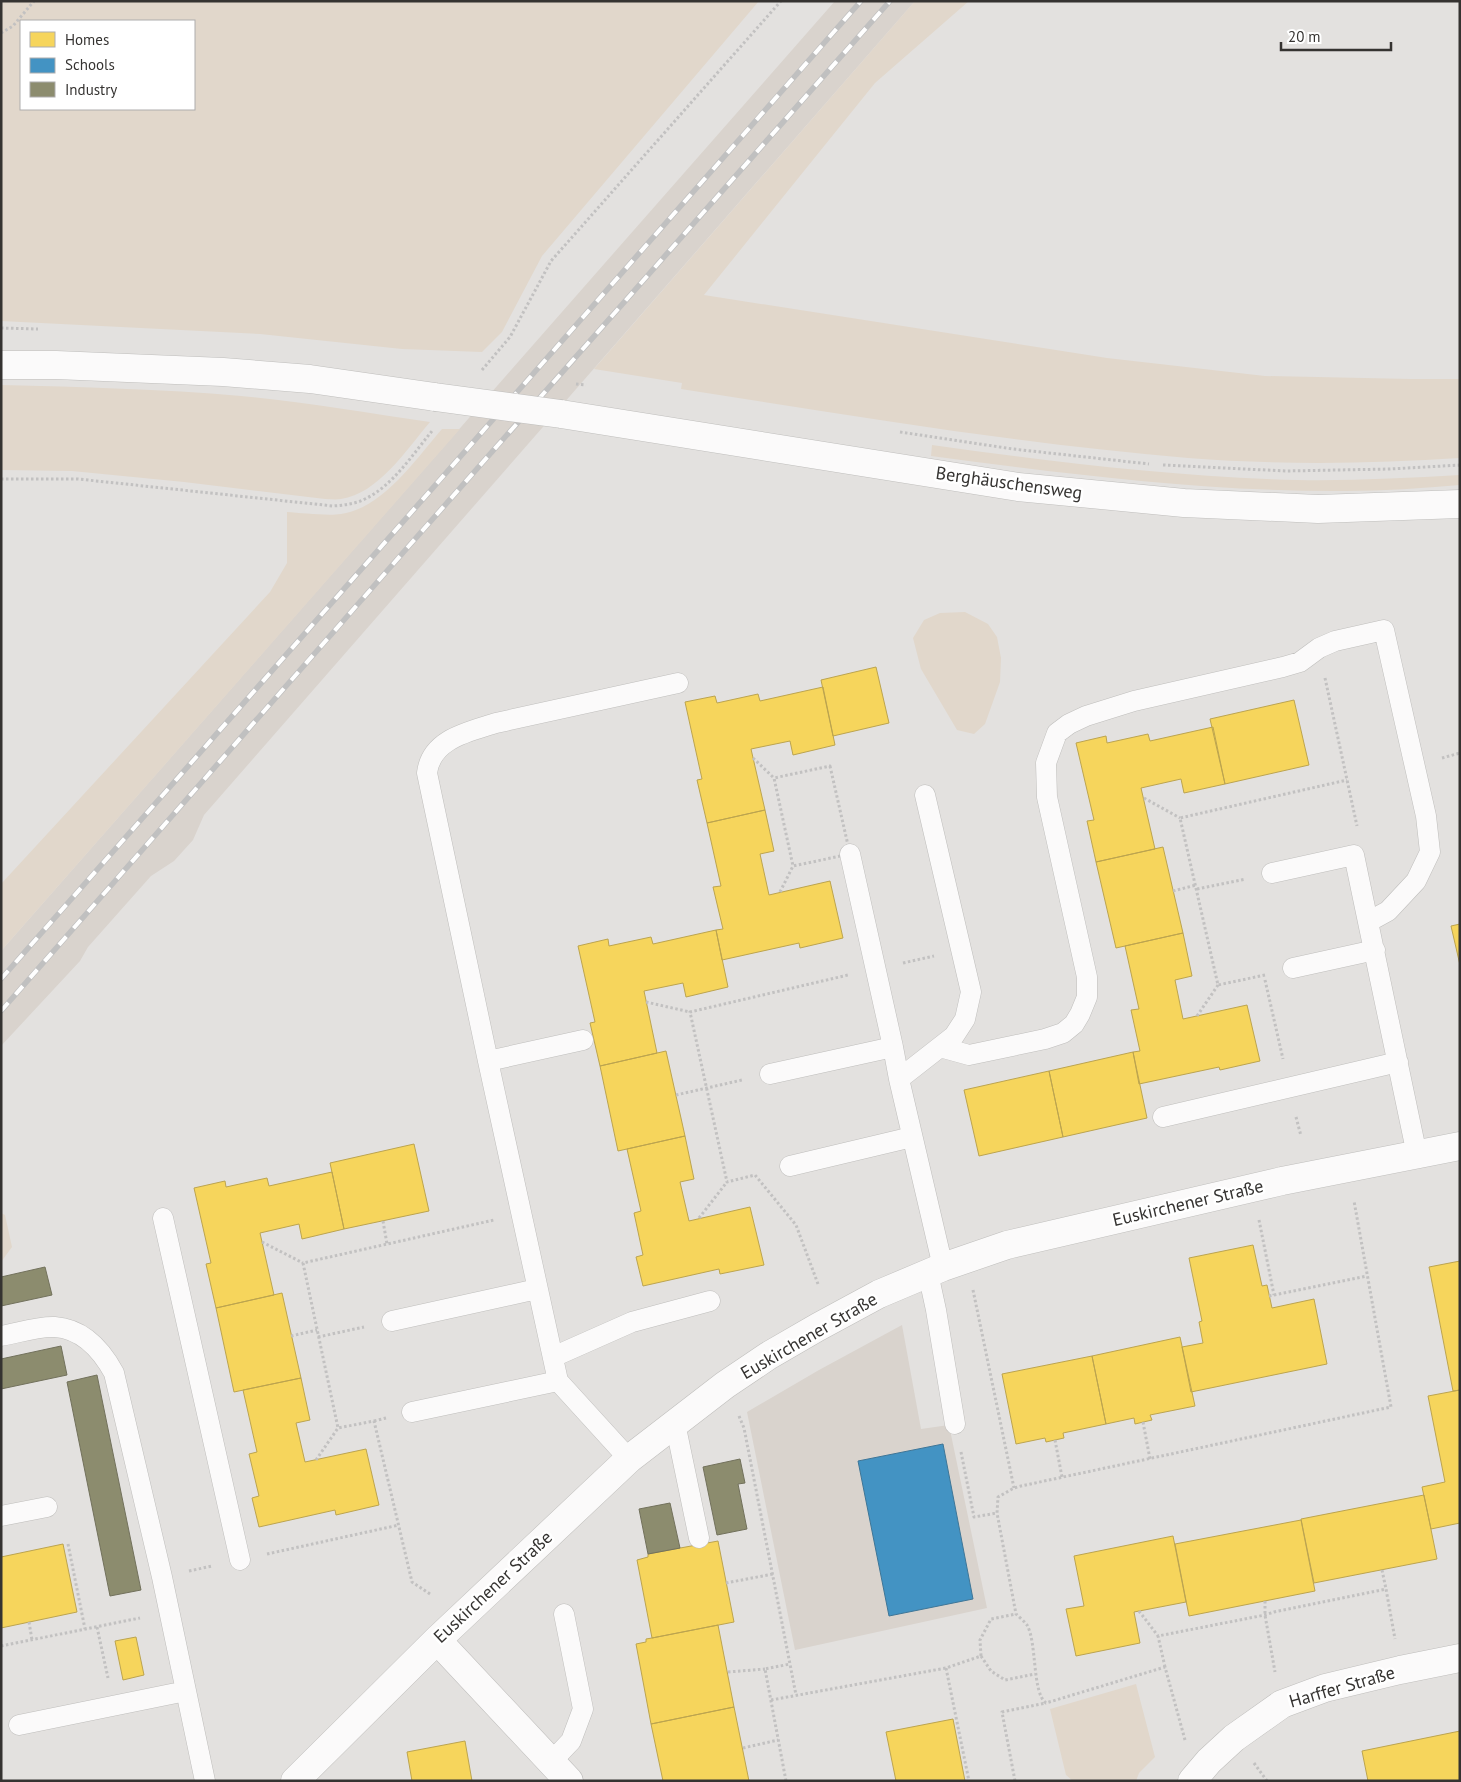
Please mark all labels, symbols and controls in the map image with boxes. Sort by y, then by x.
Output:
legend [20,20,195,110]
scale bar [1281,20,1391,52]
text: 20 m [1288,27,1321,46]
text: Homes [65,30,109,49]
text: Schools [65,55,115,74]
text: Industry [65,80,117,99]
street label: Berghäuschensweg [934,461,1084,504]
street label: Euskirchener Straße [1110,1174,1266,1231]
street label: Euskirchener Straße [736,1287,881,1384]
street label: Euskirchener Straße [428,1526,557,1648]
street label: Harffer Straße [1286,1660,1397,1713]

